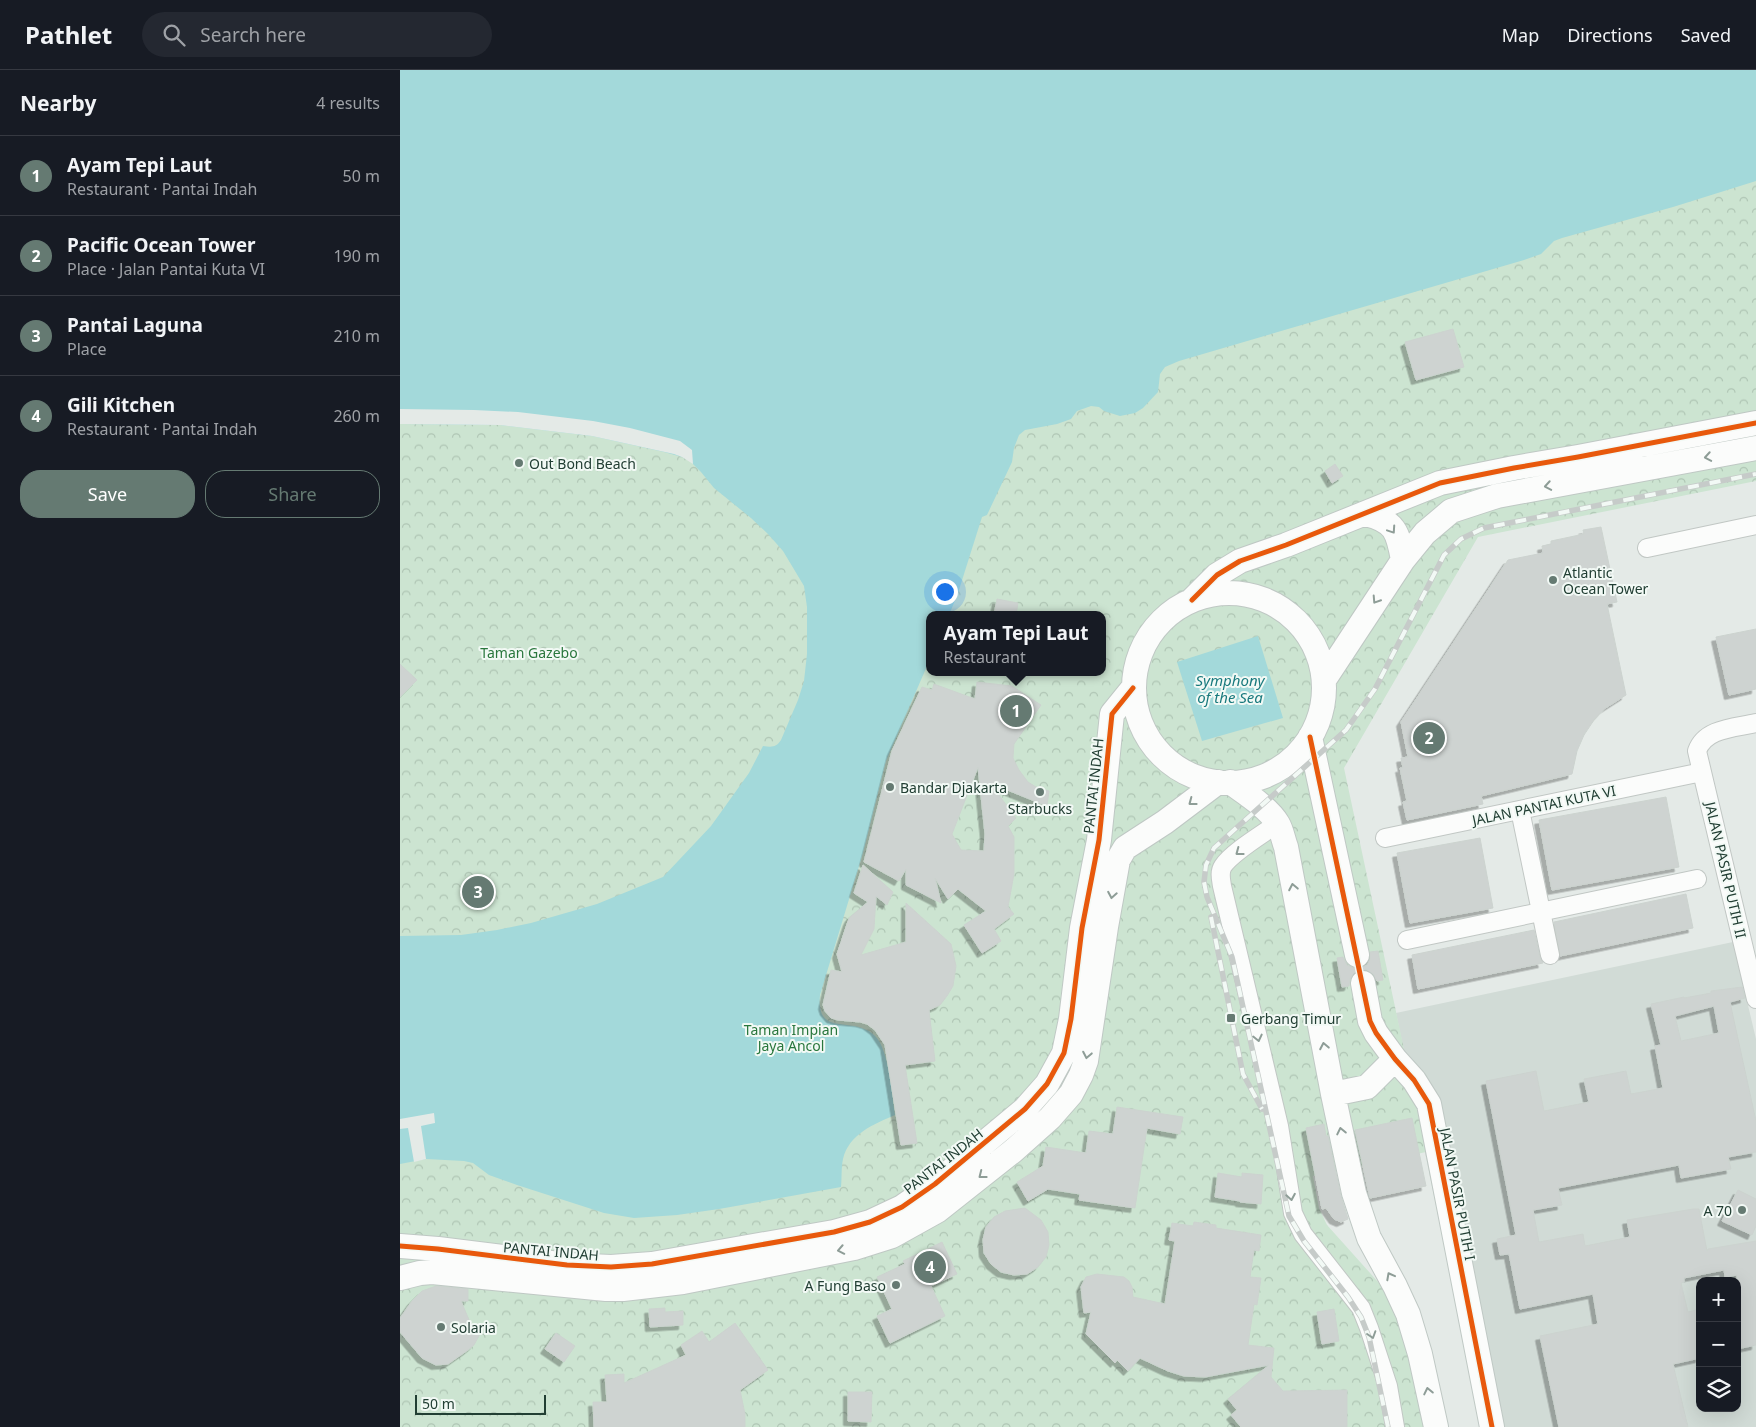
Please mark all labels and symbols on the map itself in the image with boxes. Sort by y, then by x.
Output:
one-way arrow [1704,451,1712,461]
place label: Out Bond Beach [529,454,636,473]
marker: Out Bond Beach [513,457,525,469]
one-way arrow [1544,481,1553,491]
one-way arrow [1386,524,1396,533]
place label: Atlantic Ocean Tower [1563,563,1649,598]
marker: Atlantic Ocean Tower [1547,574,1559,586]
your location [932,579,958,605]
one-way arrow [1373,595,1383,604]
park label: Taman Gazebo [480,643,578,662]
water label: Symphony of the Sea [1195,670,1266,707]
pin: 1 [1000,692,1032,730]
pin: 2 [1413,719,1445,757]
street label: PANTAI INDAH [1079,737,1107,835]
place label: Bandar Djakarta [900,778,1007,797]
street label: JALAN PANTAI KUTA VI [1469,780,1618,830]
marker: Bandar Djakarta [884,781,896,793]
marker: Starbucks [1034,786,1046,798]
one-way arrow [1188,796,1198,805]
street label: JALAN PASIR PUTIH II [1701,798,1751,940]
place label: Starbucks [1008,799,1073,818]
one-way arrow [1235,846,1244,855]
pin: 3 [462,873,494,911]
one-way arrow [1289,882,1299,891]
one-way arrow [1107,890,1118,899]
place label: Gerbang Timur [1241,1009,1341,1028]
marker: Gerbang Timur [1225,1012,1237,1024]
park label: Taman Impian Jaya Ancol [744,1020,838,1055]
one-way arrow [1252,1033,1263,1042]
one-way arrow [1319,1042,1330,1051]
one-way arrow [1082,1051,1093,1060]
street label: PANTAI INDAH [899,1124,987,1198]
street label: JALAN PASIR PUTIH I [1435,1124,1480,1262]
one-way arrow [1336,1127,1347,1135]
one-way arrow [979,1169,988,1177]
one-way arrow [1285,1193,1295,1201]
place label: A 70 [1703,1201,1732,1220]
marker: A 70 [1736,1204,1748,1216]
street label: PANTAI INDAH [502,1237,600,1265]
one-way arrow [836,1245,845,1255]
pin: 4 [914,1248,946,1286]
one-way arrow [1386,1272,1396,1281]
place label: A Fung Baso [804,1276,886,1295]
marker: A Fung Baso [890,1279,902,1291]
place label: Solaria [451,1318,496,1337]
marker: Solaria [435,1321,447,1333]
one-way arrow [1366,1330,1376,1339]
one-way arrow [1423,1386,1434,1395]
scale bar [415,1392,546,1415]

